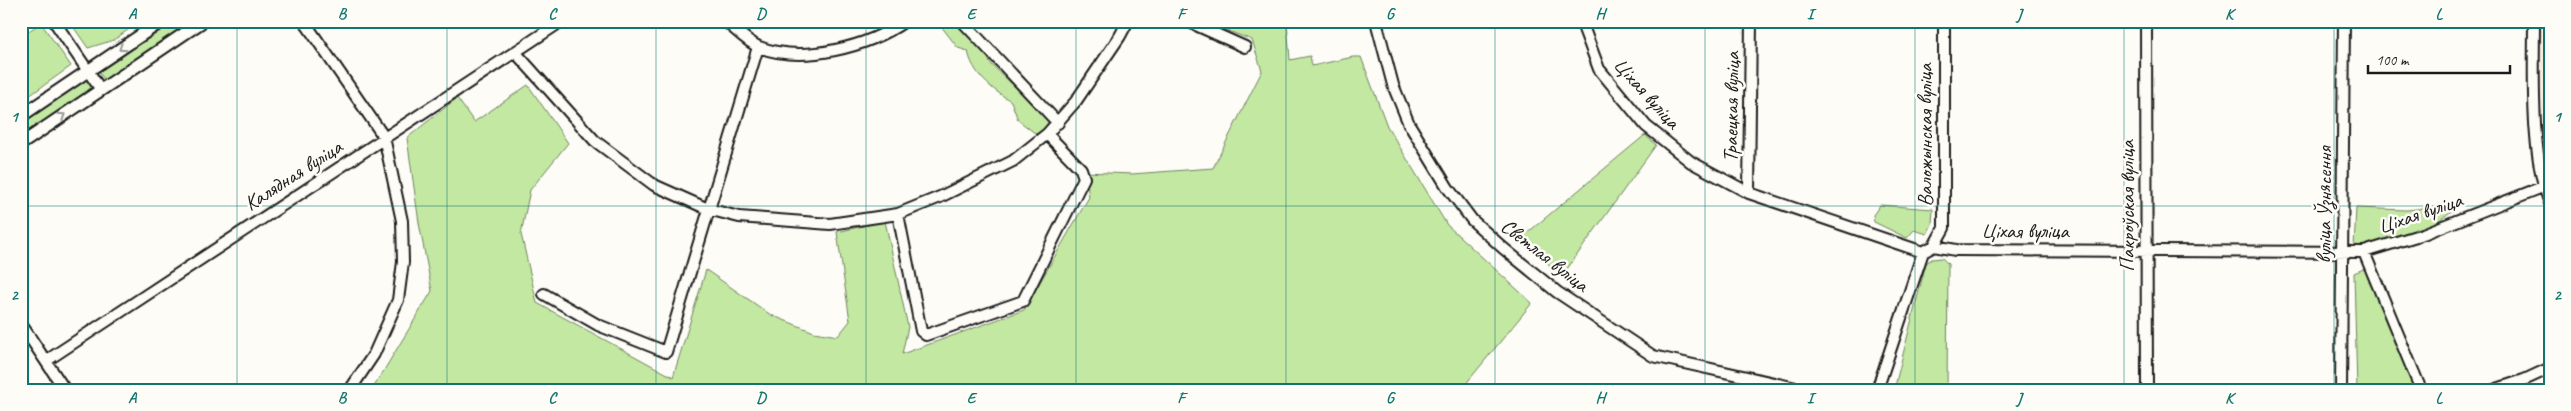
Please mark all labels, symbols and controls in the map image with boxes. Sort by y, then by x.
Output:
text: A [128,4,138,24]
text: B [338,4,348,24]
text: C [548,4,558,24]
text: D [756,4,767,24]
text: E [967,4,978,24]
text: F [1177,4,1188,24]
text: G [1386,4,1396,24]
text: H [1595,4,1607,24]
text: I [1807,4,1817,24]
text: J [2015,4,2024,24]
text: K [2225,4,2237,24]
text: L [2436,4,2444,24]
one-way arrow [118,42,127,51]
scale bar [2368,42,2511,74]
street label: Траецкая вуліца [1717,50,1745,162]
text: 100 m [2376,51,2410,70]
street label: Ціхая вуліца [1608,52,1687,136]
street label: Валожынская вуліца [1912,62,1938,207]
text: 1 [10,107,19,127]
text: 1 [2553,107,2562,127]
one-way arrow [56,113,65,123]
street label: Калядная вуліца [239,133,348,216]
street label: Пакроўская вуліца [2114,139,2140,272]
street label: вуліца Ўзнясення [2311,145,2338,263]
street label: Ціхая вуліца [2374,186,2467,240]
street label: Светлая вуліца [1496,213,1596,298]
street label: Ціхая вуліца [1981,218,2070,244]
text: 2 [10,285,19,305]
text: 2 [2553,285,2562,305]
text: A [128,388,138,408]
text: B [338,388,348,408]
text: C [548,388,558,408]
text: D [756,388,767,408]
text: E [967,388,978,408]
text: F [1177,388,1188,408]
text: G [1386,388,1396,408]
text: H [1595,388,1607,408]
text: I [1807,388,1817,408]
text: J [2015,388,2024,408]
text: K [2225,388,2237,408]
text: L [2436,388,2444,408]

